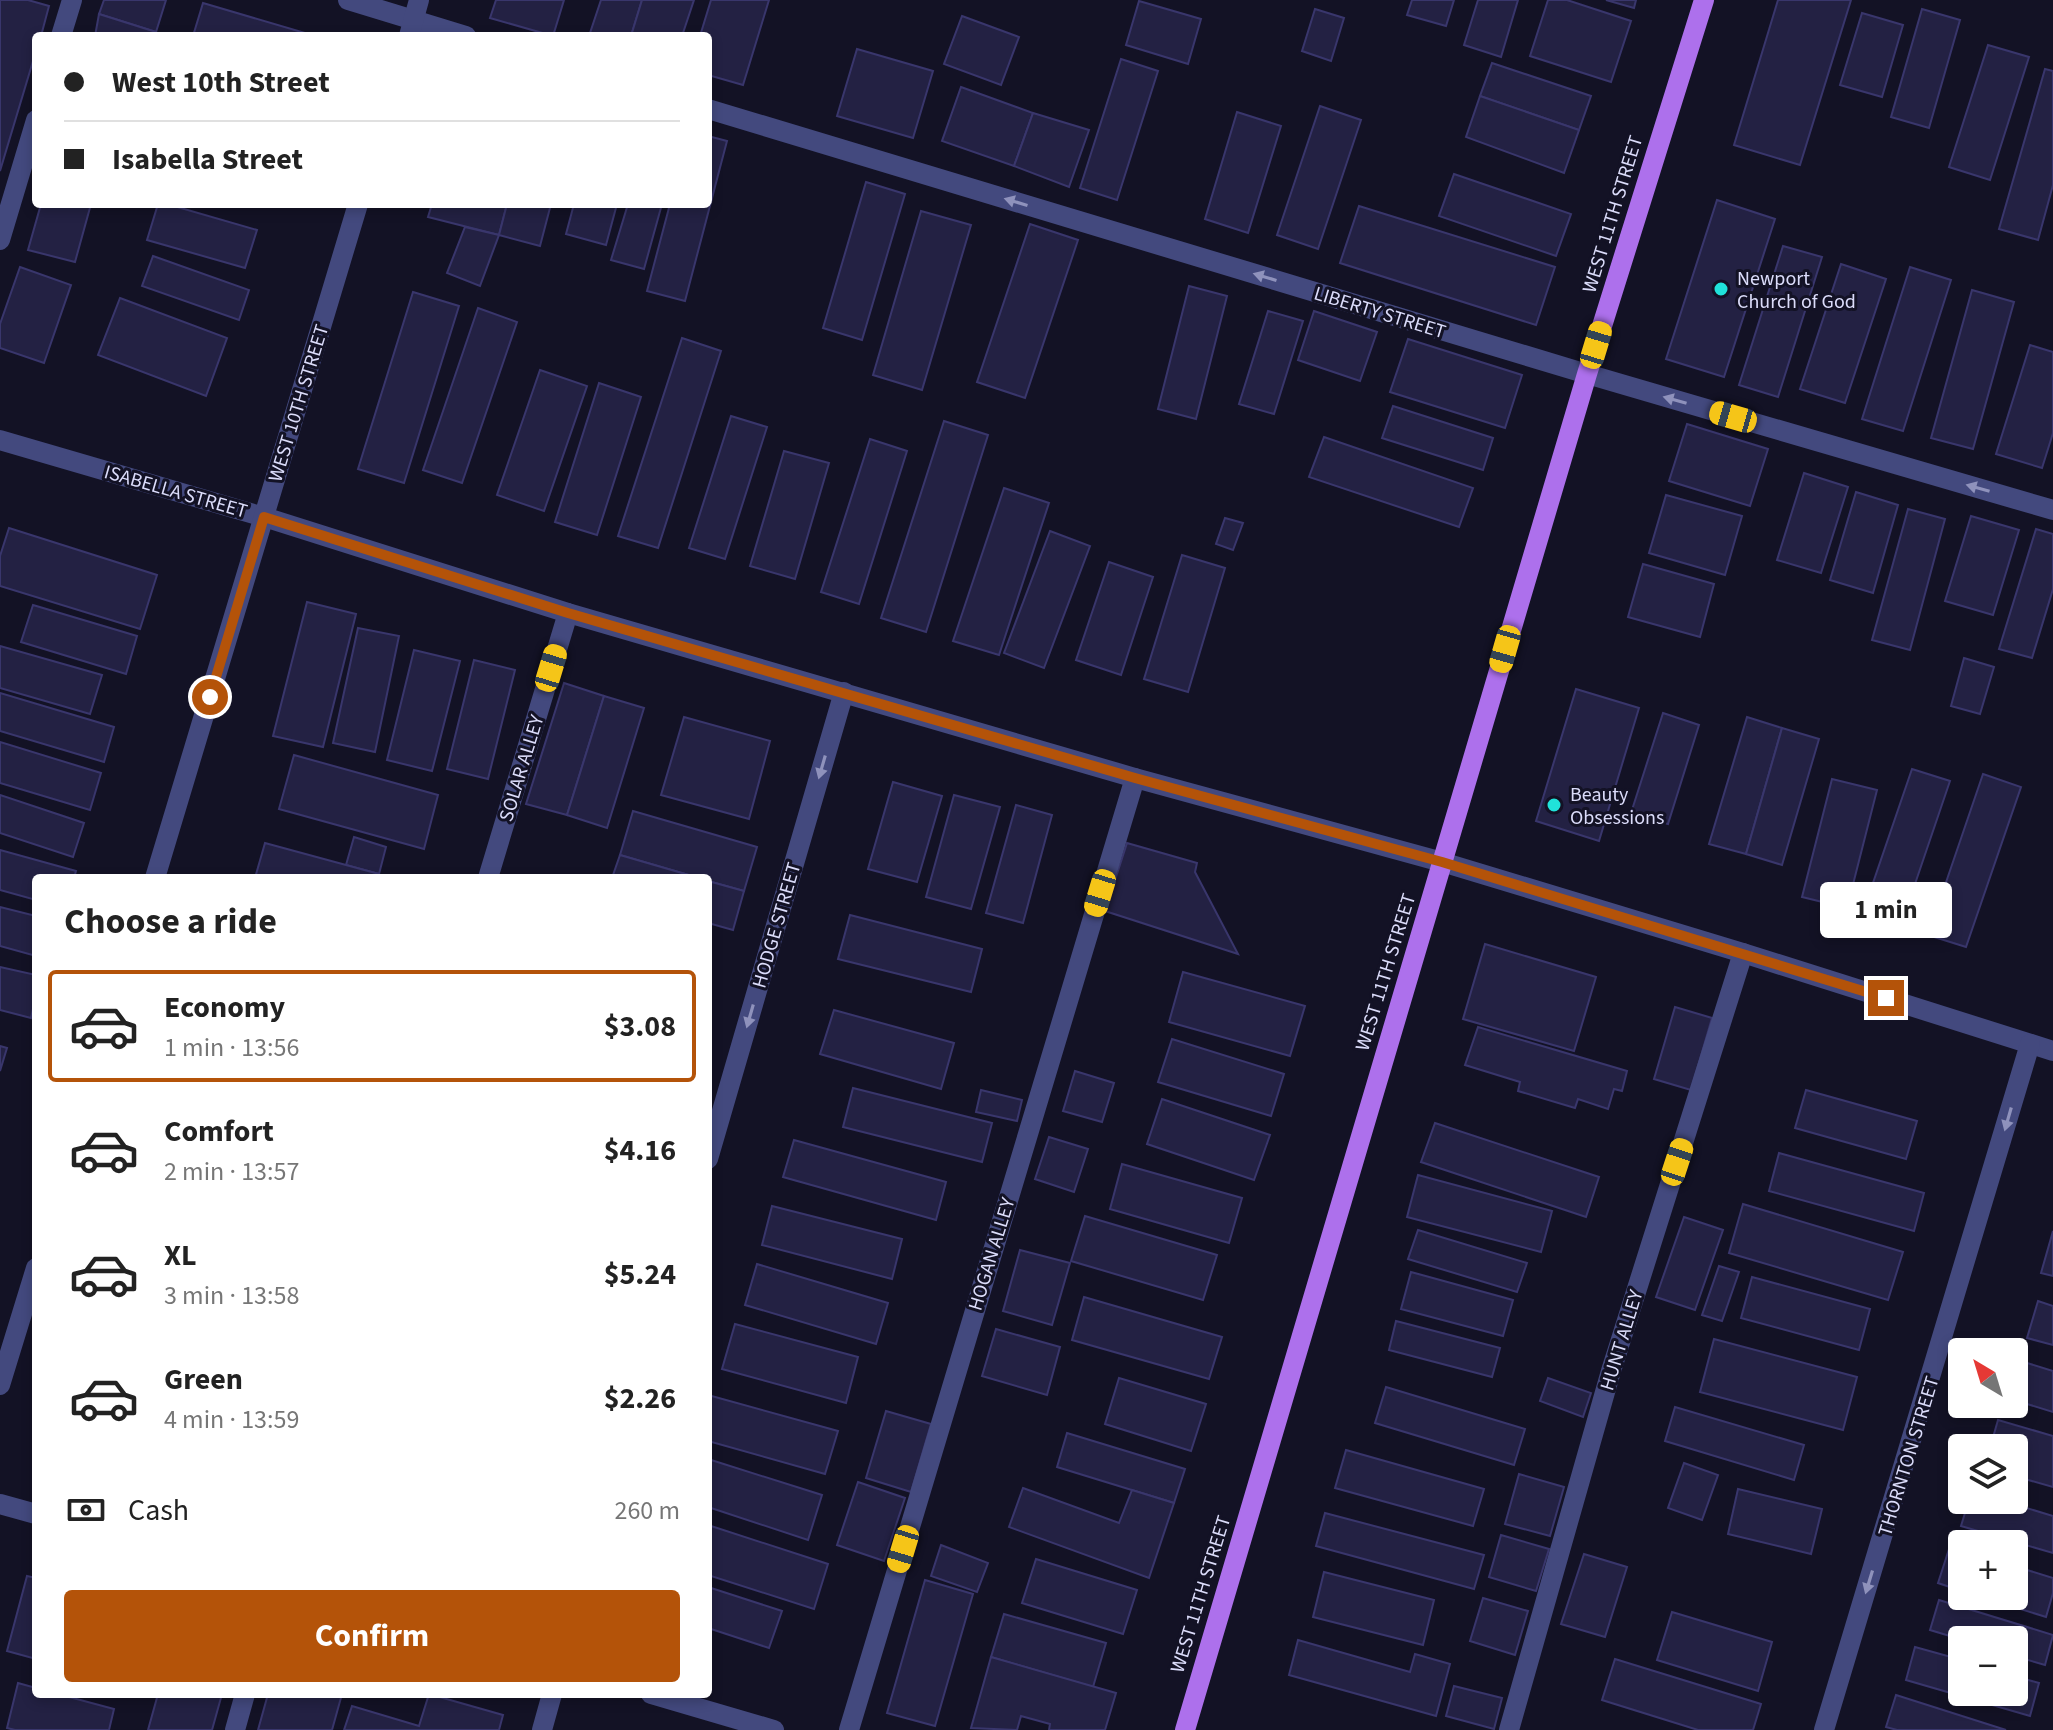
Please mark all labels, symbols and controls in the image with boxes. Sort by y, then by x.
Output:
text: West 10th Street [112,61,330,104]
street label: WEST 11TH STREET [1576,132,1650,296]
text: Isabella Street [112,138,303,181]
one-way arrow [1003,195,1027,208]
place label: Newport Church of God [1737,265,1856,316]
one-way arrow [1252,270,1276,283]
street label: LIBERTY STREET [1310,280,1449,346]
marker: Newport Church of God [1712,280,1730,298]
car [1578,319,1614,371]
street label: WEST 10TH STREET [262,321,336,485]
one-way arrow [1662,393,1686,406]
car [1707,399,1759,435]
street label: ISABELLA STREET [101,458,251,526]
one-way arrow [1966,481,1990,494]
car [1487,623,1523,675]
car [533,642,569,694]
route start [192,679,228,715]
street label: SOLAR ALLEY [492,711,552,825]
one-way arrow [815,755,828,779]
place label: Beauty Obsessions [1570,781,1664,832]
marker: Beauty Obsessions [1545,796,1563,814]
street label: HODGE STREET [746,859,808,991]
car [1082,867,1118,919]
callout: 1 min [1820,882,1952,938]
street label: WEST 11TH STREET [1349,890,1423,1054]
text: 1 min [1854,891,1918,928]
text: Choose a ride [64,896,277,947]
route end [1868,980,1904,1016]
text: Economy [164,986,285,1029]
icon: car [68,990,140,1062]
one-way arrow [743,1004,755,1029]
text: $3.08 [604,1005,676,1048]
text: 1 min · 13:56 [164,1029,299,1066]
one-way arrow [2001,1106,2013,1131]
text: Comfort [164,1110,274,1153]
icon: car [68,1114,140,1186]
text: $4.16 [604,1129,676,1172]
car [1658,1135,1696,1189]
text: 2 min · 13:57 [164,1153,299,1190]
street label: HOGAN ALLEY [962,1194,1023,1314]
text: XL [164,1234,197,1277]
icon: car [68,1238,140,1310]
text: $5.24 [604,1253,676,1296]
text: 3 min · 13:58 [164,1277,299,1314]
street label: HUNT ALLEY [1593,1286,1651,1394]
north arrow [1948,1338,2028,1418]
map controls [1948,1338,2028,1706]
text: Green [164,1358,243,1401]
icon: car [68,1362,140,1434]
street label: THORNTON STREET [1871,1373,1947,1540]
text: $2.26 [604,1377,676,1420]
text: 4 min · 13:59 [164,1401,299,1438]
button: layers [1948,1434,2028,1514]
icon: cash [64,1488,108,1532]
text: Cash [128,1489,189,1532]
text: 260 m [614,1492,680,1529]
street label: WEST 11TH STREET [1164,1512,1238,1676]
car [885,1523,921,1575]
button: + [1948,1530,2028,1610]
one-way arrow [1862,1571,1875,1595]
button: Confirm [64,1590,680,1682]
button: − [1948,1626,2028,1706]

